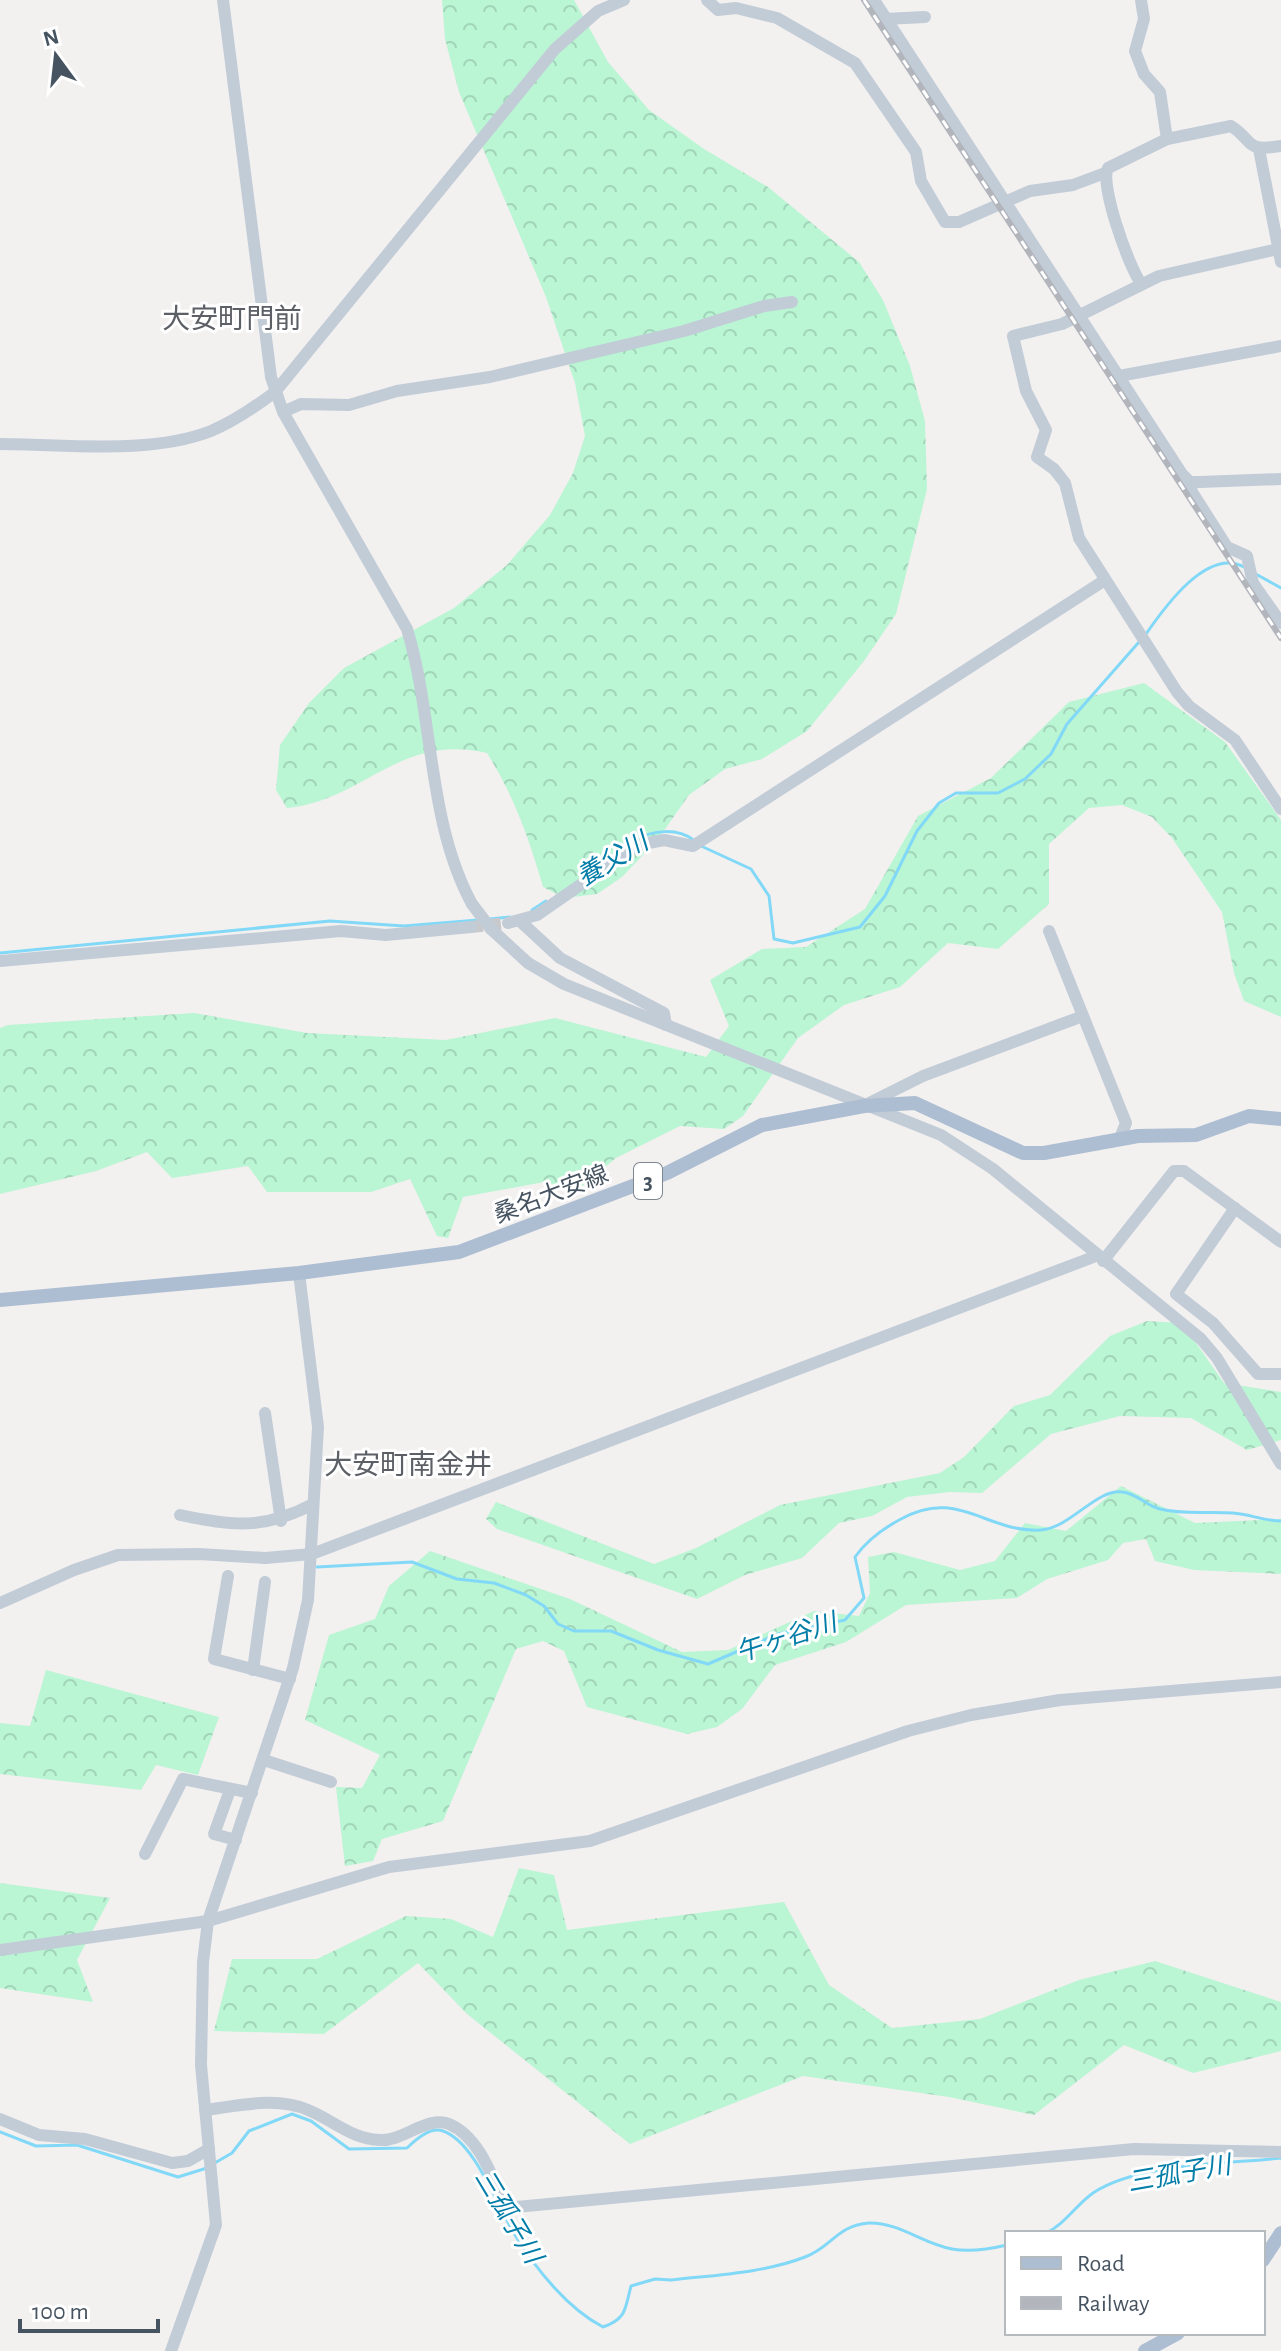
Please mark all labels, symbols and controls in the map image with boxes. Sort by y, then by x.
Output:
north arrow [16,16,96,96]
text: N [41,25,61,50]
district label: 大安町門前 [162,304,302,334]
water label: 養父川 [572,826,655,891]
street label: 桑名大安線 [490,1160,612,1228]
road number: 3 [634,1163,662,1199]
district label: 大安町南金井 [324,1450,492,1480]
water label: 午ヶ谷川 [733,1608,843,1666]
water label: 三孤子川 [1126,2151,1236,2196]
water label: 三孤子川 [470,2165,548,2270]
legend [1005,2231,1265,2335]
text: Road [1077,2252,1125,2276]
scale bar [20,2283,158,2333]
text: Railway [1077,2292,1149,2316]
text: 100 m [32,2300,89,2324]

